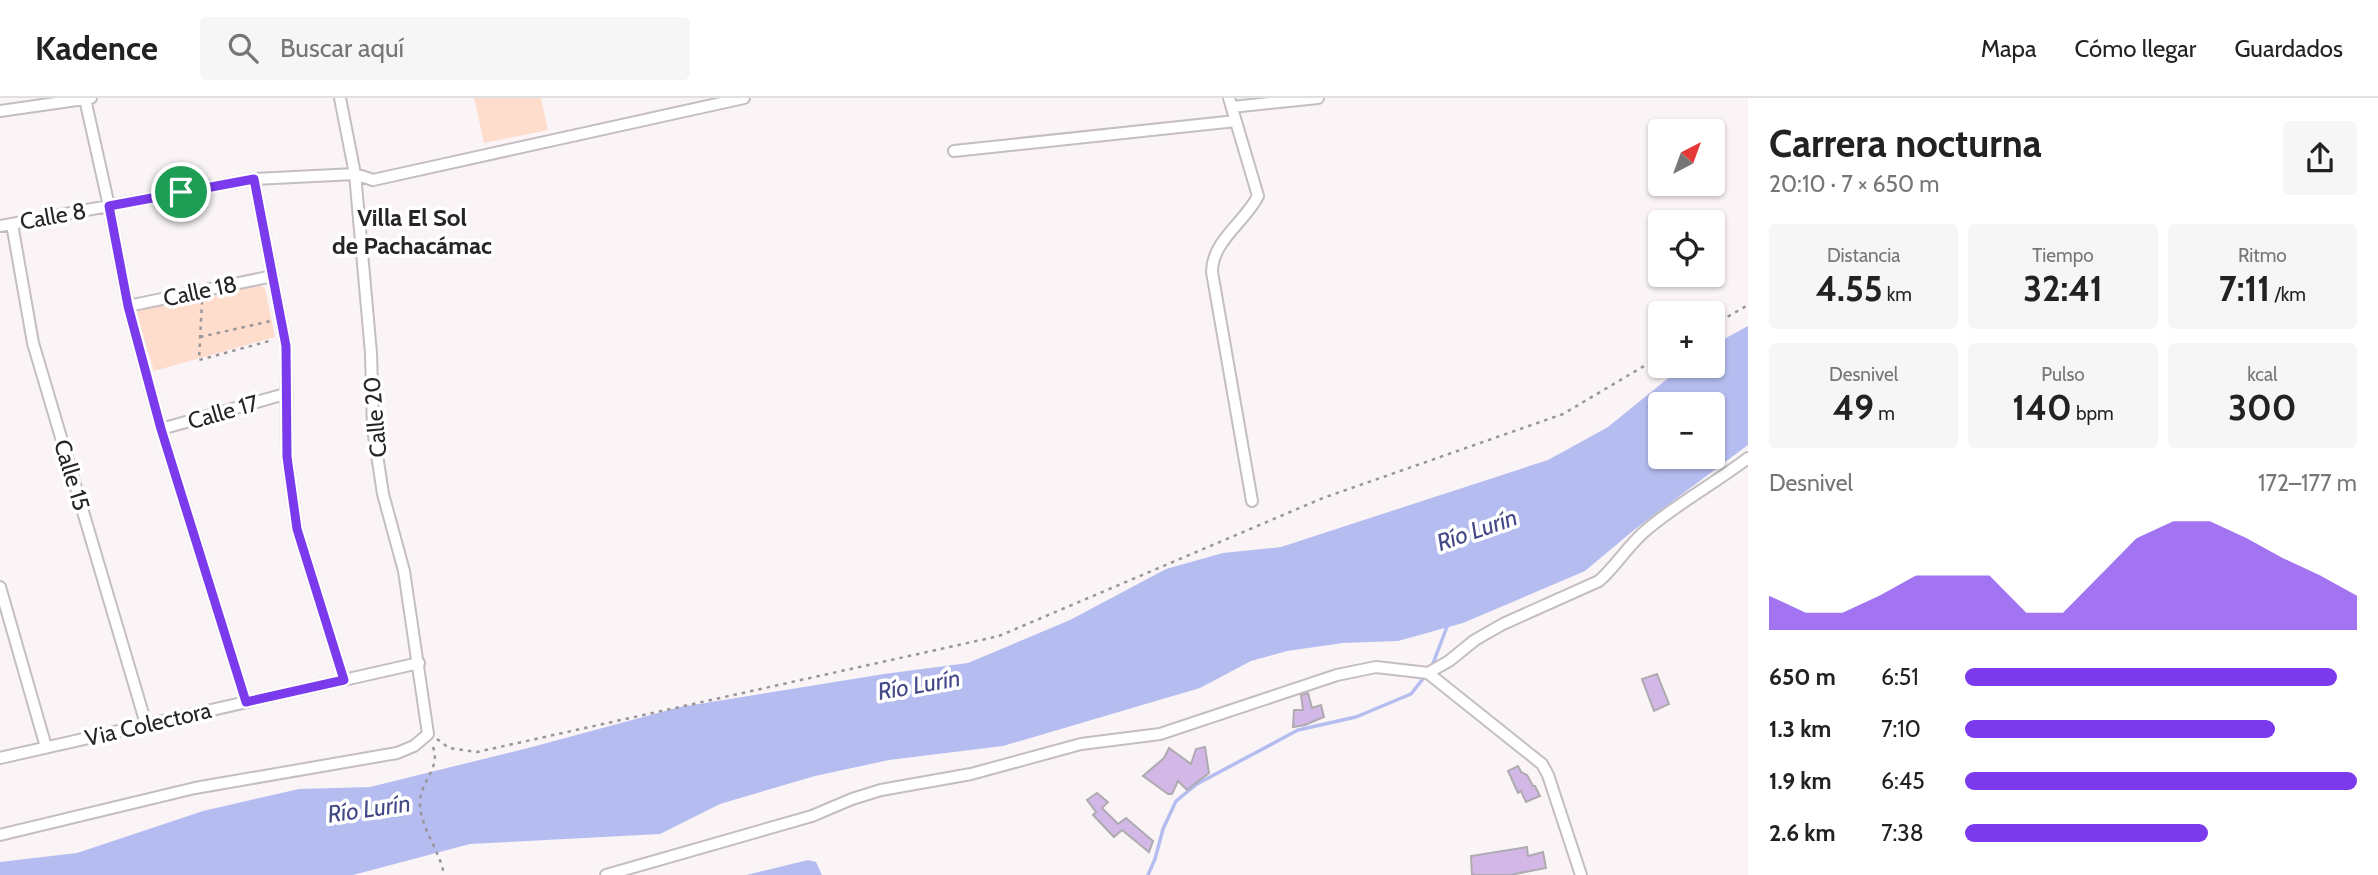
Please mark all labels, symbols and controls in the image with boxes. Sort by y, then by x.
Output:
search box [200,17,690,80]
text: Kadence [35,28,158,68]
icon: search [224,29,262,67]
text: Buscar aquí [280,32,404,64]
text: Mapa [1981,34,2037,63]
text: Cómo llegar [2075,34,2196,63]
text: Guardados [2234,34,2343,63]
north arrow [1648,119,1726,196]
map controls [1648,119,1725,469]
text: Carrera nocturna [1769,120,2042,167]
button: share [2283,121,2357,195]
pin [151,162,211,222]
text: 20:10 · 7 × 650 m [1769,170,1939,198]
icon: arrive [162,173,200,211]
street label: Calle 8 [18,196,88,236]
district label: Villa El Sol de Pachacámac [332,203,492,260]
button: locate [1648,210,1725,287]
text: Distancia [1827,244,1900,267]
text: Tiempo [2032,244,2094,267]
text: Ritmo [2238,244,2287,267]
text: 4.55 [1815,267,1882,310]
text: 32:41 [2023,267,2103,310]
text: 7:11 [2219,267,2270,310]
street label: Calle 18 [161,270,239,312]
text: km [1882,283,1912,306]
text: /km [2270,283,2306,306]
button: + [1648,301,1725,378]
text: Desnivel [1829,363,1898,386]
text: Pulso [2041,363,2085,386]
text: kcal [2247,363,2277,386]
street label: Calle 20 [358,375,392,459]
text: 49 [1832,386,1874,429]
text: 140 [2012,386,2072,429]
text: 300 [2228,386,2296,429]
street label: Calle 17 [185,389,262,435]
button: − [1648,392,1725,469]
text: m [1874,402,1895,425]
text: bpm [2072,402,2114,425]
street label: Calle 15 [48,436,96,514]
text: Desnivel [1769,469,1853,497]
text: 172–177 m [2258,469,2357,497]
water label: Río Lurín [1433,502,1521,557]
water label: Río Lurín [875,663,963,706]
text: 650 m [1769,663,1836,691]
text: 6:51 [1881,663,1919,691]
street label: Via Colectora [82,696,214,752]
text: 1.3 km [1769,715,1831,743]
text: 7:10 [1881,715,1921,743]
text: 1.9 km [1769,767,1832,795]
text: 6:45 [1881,767,1925,795]
water label: Río Lurín [326,788,412,829]
text: 2.6 km [1769,819,1836,847]
text: 7:38 [1881,819,1924,847]

